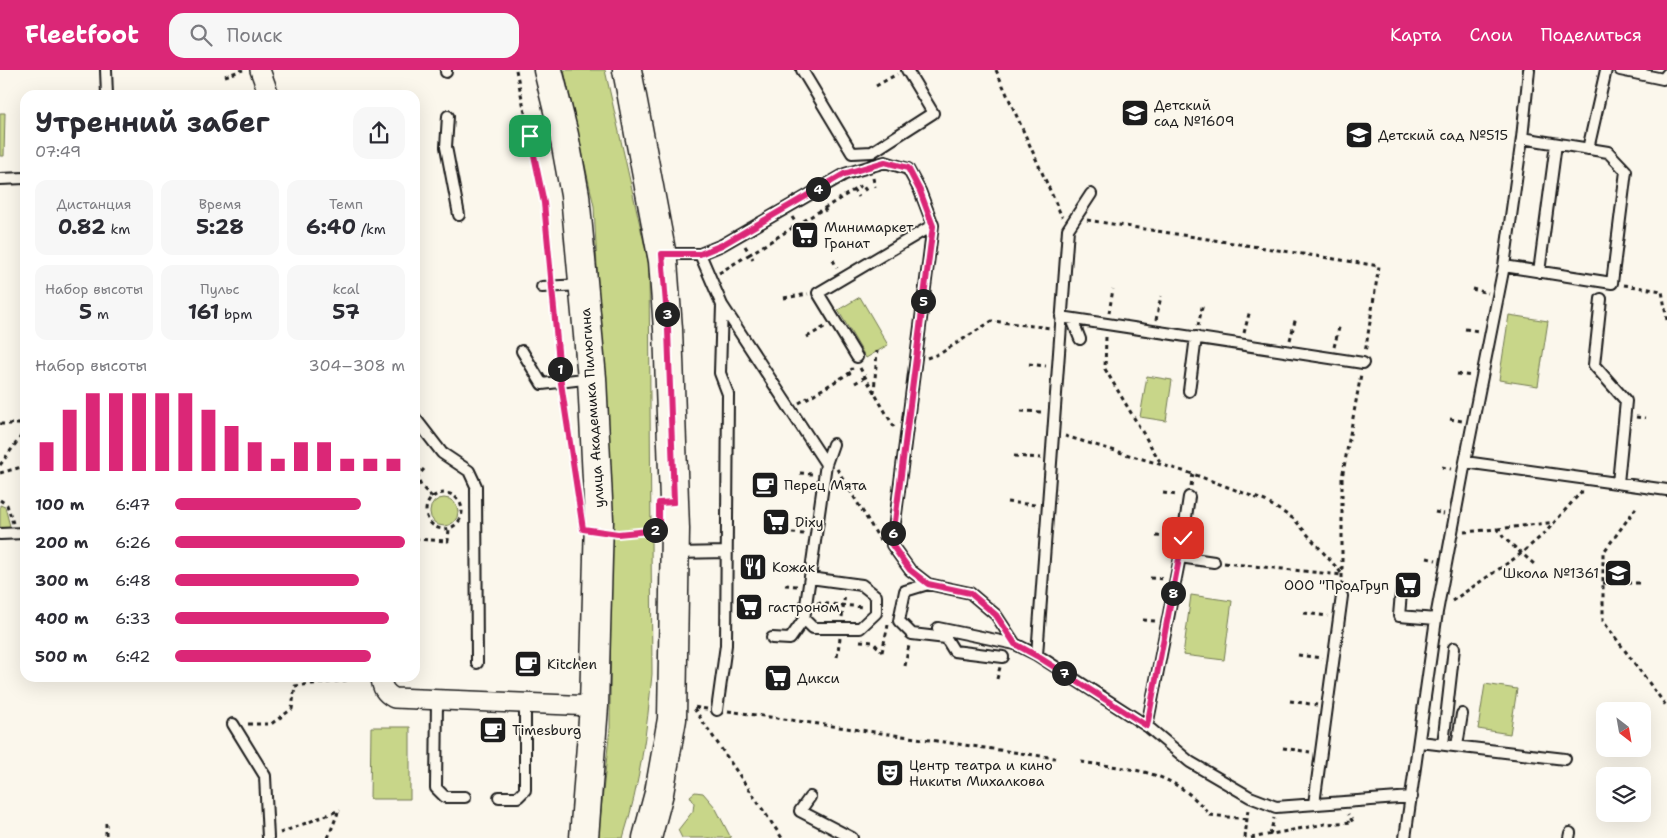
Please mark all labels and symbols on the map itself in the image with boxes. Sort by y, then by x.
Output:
place label: Детский сад №1609 [1154,96,1234,130]
school or university icon: Детский сад №1609 [1120,98,1150,128]
pin [509,115,551,157]
school or university icon: Детский сад №515 [1344,120,1374,150]
place label: Детский сад №515 [1378,126,1508,144]
pin: 4 [806,176,830,202]
place label: Минимаркет Гранат [824,218,914,252]
supermarket icon: Минимаркет Гранат [790,220,820,250]
pin: 5 [910,288,936,314]
pin: 3 [654,302,680,326]
street label: улица Академика Пилюгина [576,307,608,509]
pin: 1 [548,356,572,382]
cafe icon: Перец Мята [750,470,780,500]
place label: Перец Мята [784,476,867,494]
supermarket icon: Dixy [761,507,791,537]
place label: Dixy [795,513,824,531]
pin [1162,517,1204,559]
pin: 2 [642,518,668,542]
pin: 6 [880,520,906,546]
restaurant icon: Кожак [738,552,768,582]
place label: Кожак [772,558,816,576]
school or university icon: Школа №1361 [1603,558,1633,588]
place label: Школа №1361 [1503,564,1599,582]
supermarket icon: ООО "ПродГруп [1393,570,1423,600]
place label: ООО "ПродГруп [1284,576,1389,594]
pin: 8 [1160,580,1186,606]
supermarket icon: гастроном [734,592,764,622]
place label: гастроном [768,598,840,616]
cafe icon: Kitchen [513,649,543,679]
place label: Kitchen [547,655,598,673]
pin: 7 [1052,660,1076,686]
supermarket icon: Дикси [763,663,793,693]
place label: Дикси [797,669,840,687]
north arrow [1596,702,1651,758]
cafe icon: Timesburg [478,715,508,745]
place label: Timesburg [512,721,581,739]
place label: Центр театра и кино Никиты Михалкова [909,756,1053,790]
theatre icon: Центр театра и кино Никиты Михалкова [875,758,905,788]

